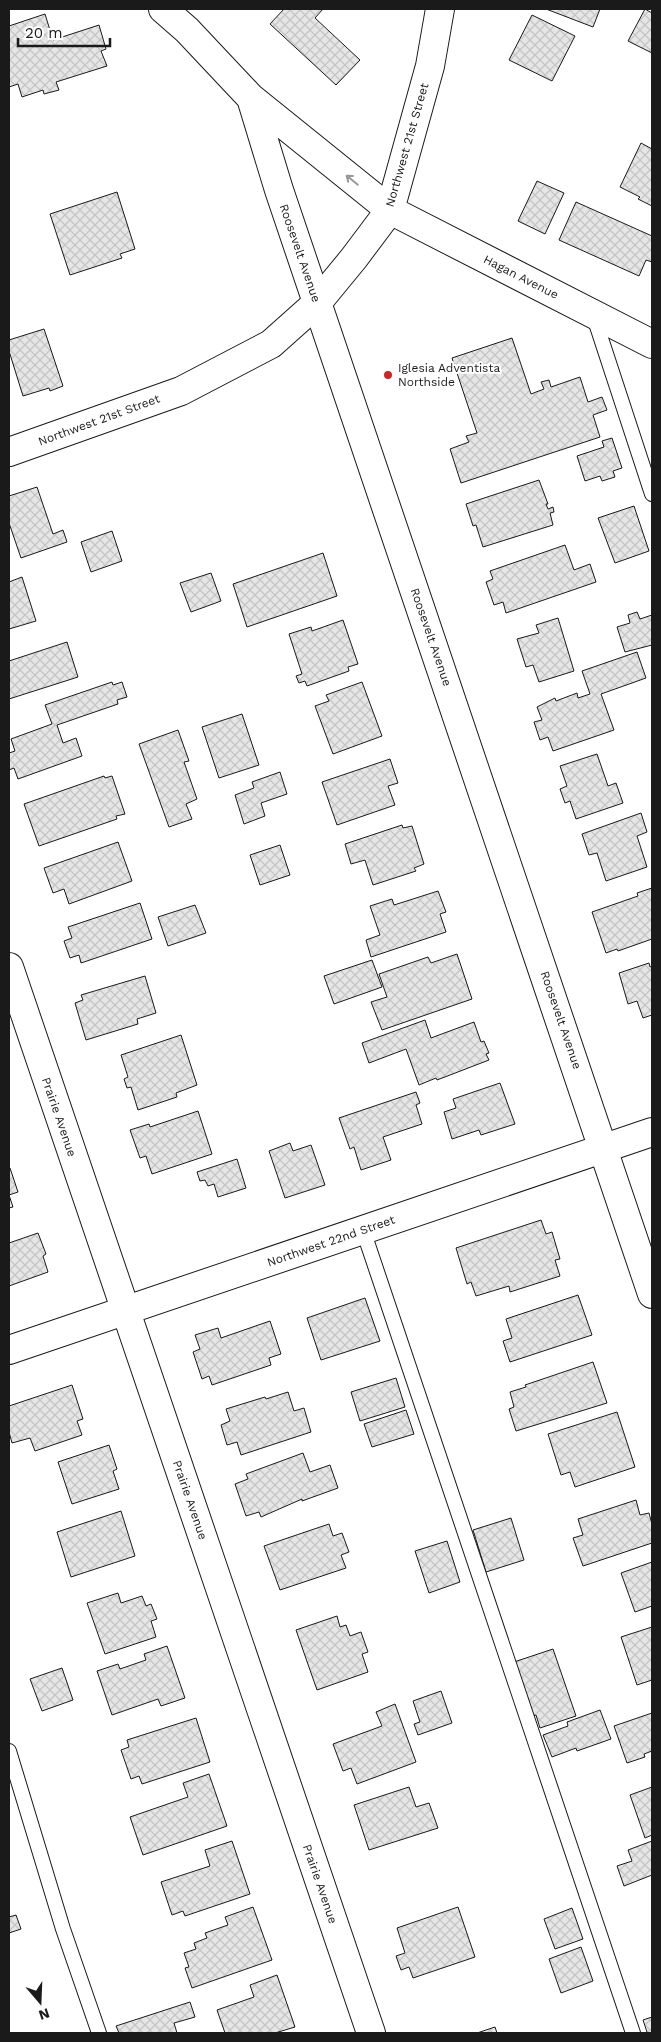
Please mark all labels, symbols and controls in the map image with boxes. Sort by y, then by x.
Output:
scale bar [18,15,110,47]
text: 20 m [25,24,63,42]
street label: Northwest 21st Street [383,81,431,209]
one-way arrow [346,174,359,185]
street label: Roosevelt Avenue [277,202,323,304]
street label: Hagan Avenue [481,252,561,302]
place label: Iglesia Adventista Northside [398,361,500,389]
marker: Iglesia Adventista Northside [382,369,394,381]
street label: Northwest 21st Street [36,391,162,449]
street label: Roosevelt Avenue [408,586,454,688]
street label: Roosevelt Avenue [538,969,584,1071]
street label: Prairie Avenue [39,1075,79,1159]
street label: Northwest 22nd Street [265,1213,397,1269]
street label: Prairie Avenue [170,1458,210,1542]
street label: Prairie Avenue [300,1842,340,1926]
north arrow [15,1977,65,2027]
text: N [37,2005,52,2024]

